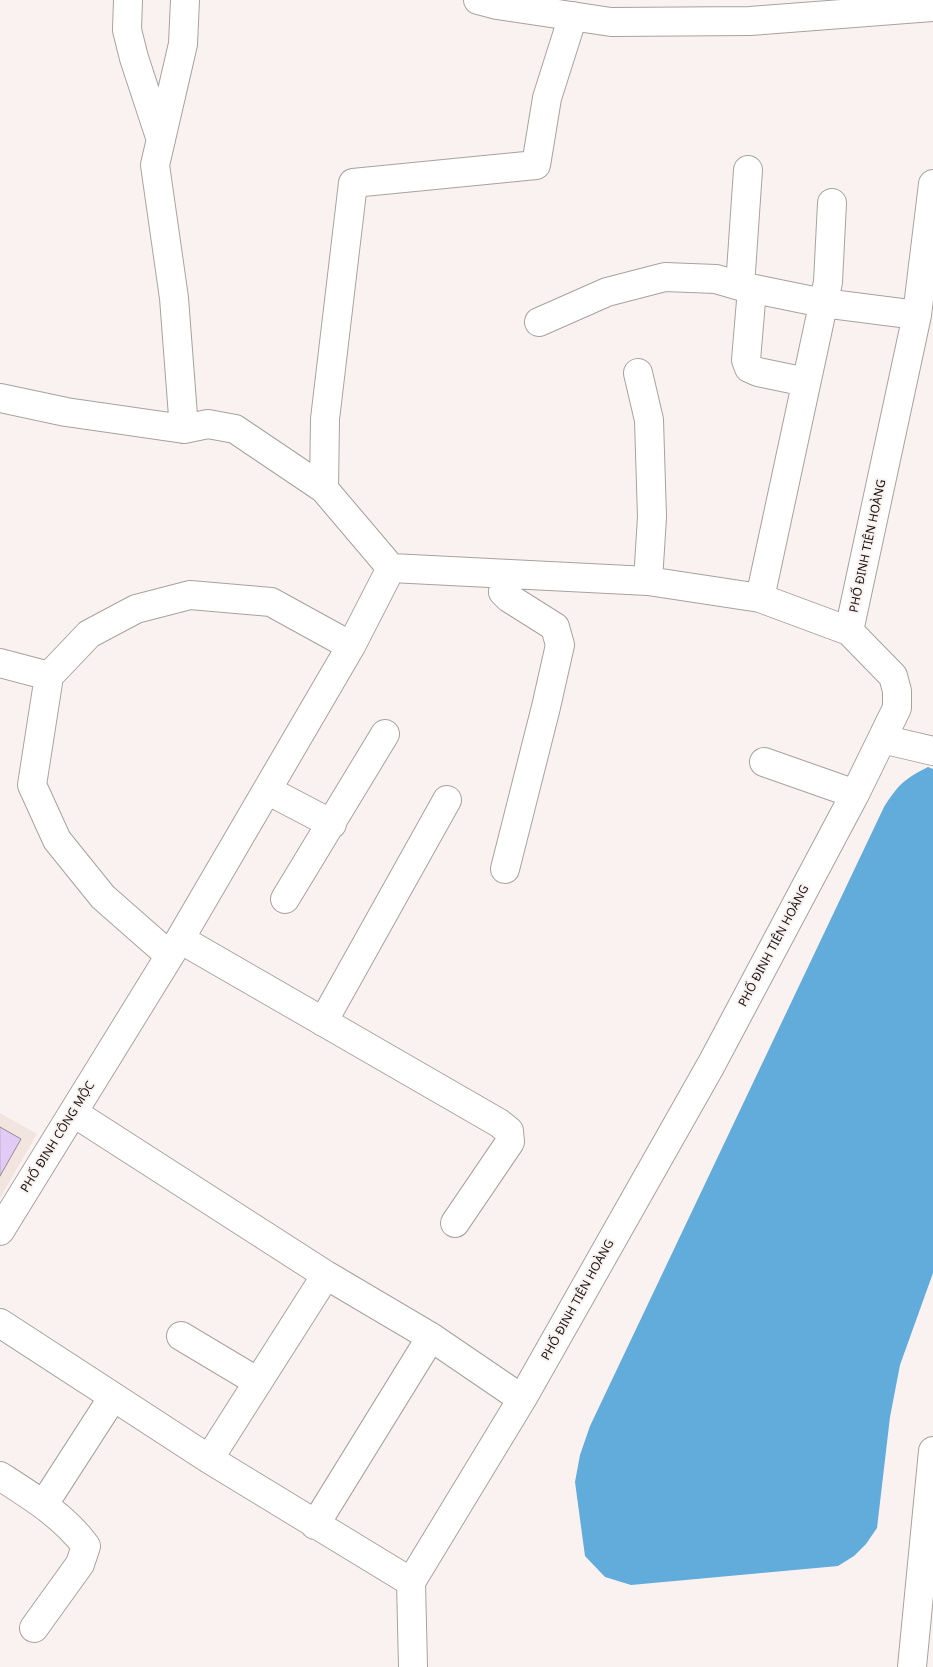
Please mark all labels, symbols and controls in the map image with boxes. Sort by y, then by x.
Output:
street label: PHỐ ĐINH TIÊN HOÀNG [847,478,889,614]
street label: PHỐ ĐINH TIÊN HOÀNG [736,883,812,1009]
street label: PHỐ ĐINH CÔNG MỘC [18,1079,98,1195]
street label: PHỐ ĐINH TIÊN HOÀNG [539,1237,617,1363]

